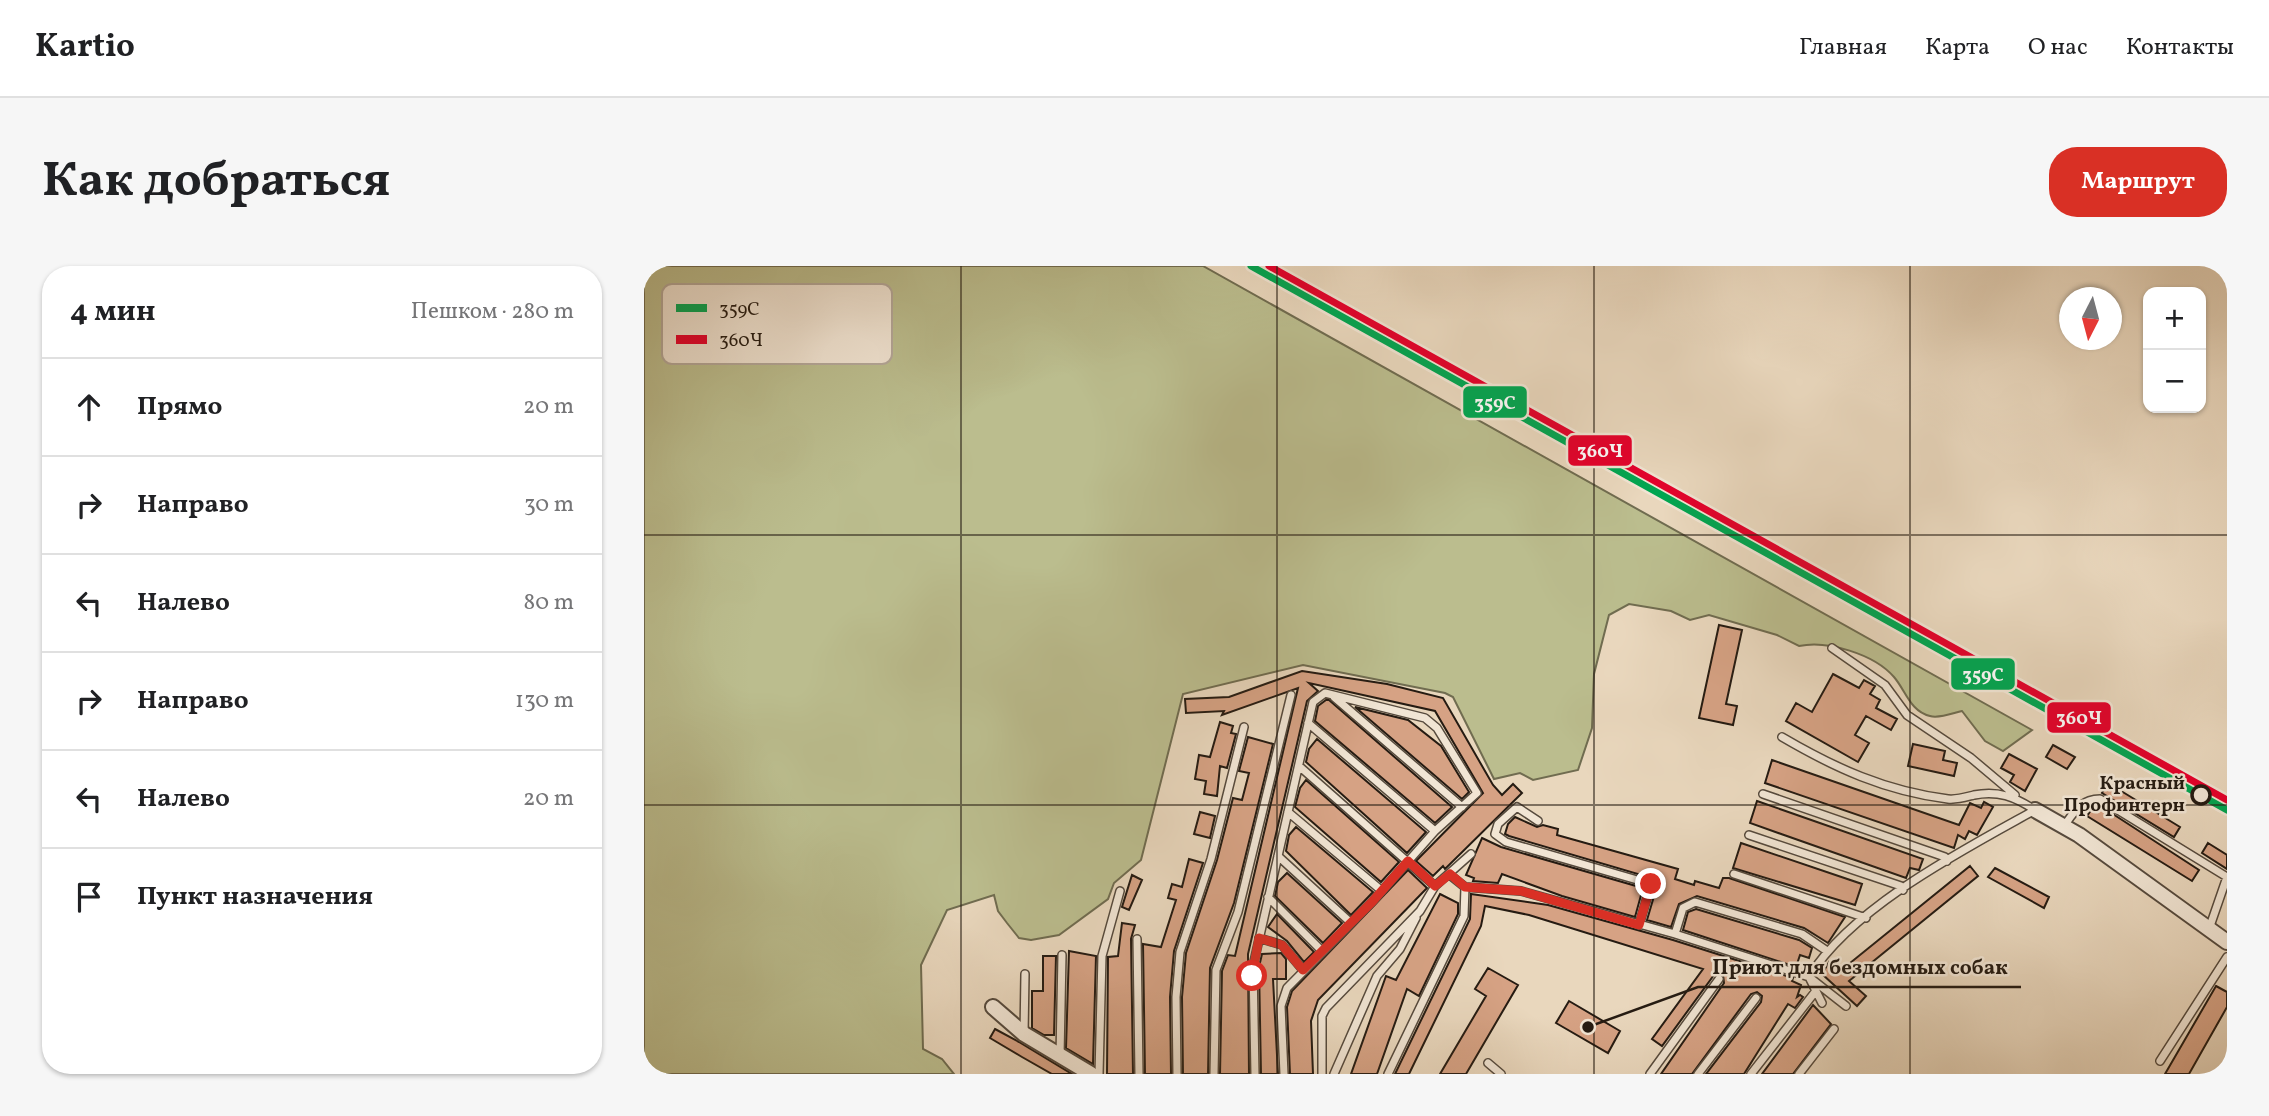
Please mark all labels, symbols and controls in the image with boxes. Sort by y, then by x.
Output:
text: Kartio [35,25,135,71]
text: Главная [1799,31,1887,65]
text: Карта [1925,31,1990,65]
text: О нас [2028,31,2088,65]
text: Контакты [2126,31,2234,65]
button: Маршрут [2049,147,2227,217]
text: Как добраться [42,148,390,217]
legend [662,284,892,364]
north arrow [2059,287,2122,350]
map controls [2143,287,2206,413]
button: + [2143,287,2206,350]
text: 4 мин [70,291,155,333]
text: Пешком · 280 m [411,296,574,328]
text: 359С [719,297,760,323]
text: 360Ч [719,328,763,354]
button: − [2143,350,2206,413]
line badge: 359С [1462,385,1528,419]
icon: ahead [70,388,108,426]
text: Прямо [137,389,222,425]
text: 20 m [523,391,574,423]
text: 359С [1474,391,1516,417]
line badge: 360Ч [1567,434,1633,467]
text: 360Ч [1577,439,1623,465]
icon: right [70,486,108,524]
text: Направо [137,487,249,523]
text: 30 m [524,489,574,521]
icon: left [70,584,108,622]
text: Налево [137,585,230,621]
text: 80 m [524,587,574,619]
line badge: 359С [1950,657,2016,691]
text: 359С [1962,663,2004,689]
icon: right [70,682,108,720]
text: Направо [137,683,249,719]
text: 130 m [515,685,574,717]
line badge: 360Ч [2046,701,2112,734]
text: 360Ч [2056,706,2102,732]
place label: Красный Профинтерн [2064,771,2185,819]
icon: left [70,780,108,818]
text: Налево [137,781,230,817]
text: 20 m [523,783,574,815]
marker: Красный Профинтерн [2191,785,2211,805]
route end [1635,868,1666,899]
icon: arrive [70,878,108,916]
text: Пункт назначения [137,879,373,915]
callout: Приют для бездомных собак [1698,945,2021,987]
text: Приют для бездомных собак [1712,954,2008,983]
route start [1236,960,1267,991]

